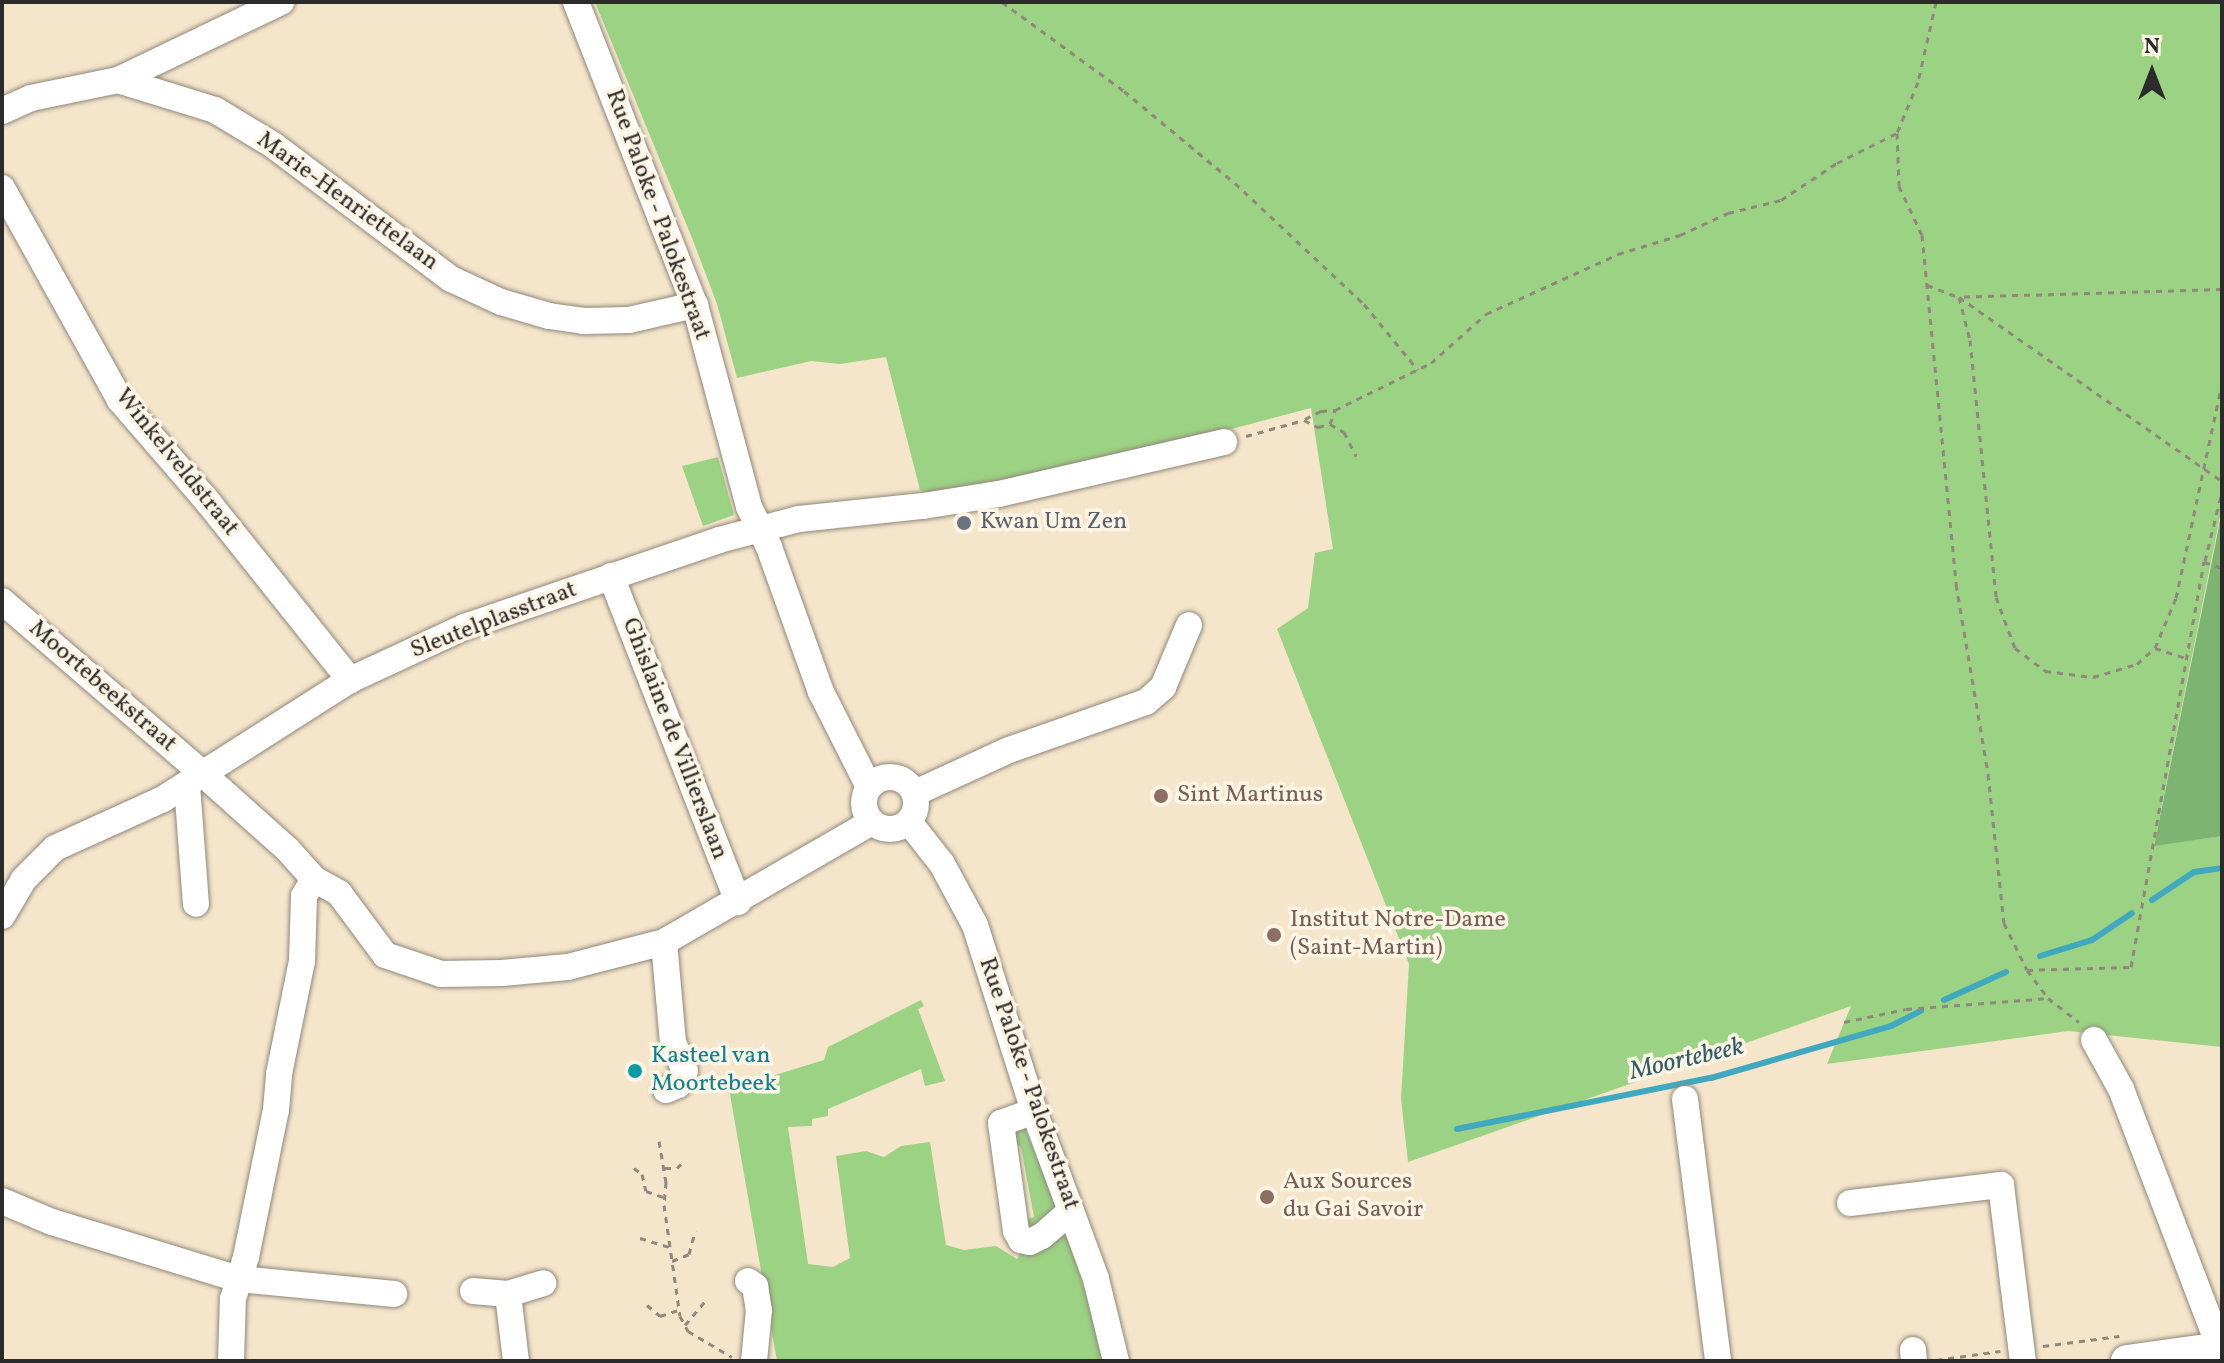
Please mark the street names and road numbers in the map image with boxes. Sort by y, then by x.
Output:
street label: Rue Paloke - Palokestraat [598,85,716,345]
street label: Marie-Henriettelaan [250,126,444,278]
street label: Winkelveldstraat [108,383,244,543]
street label: Sleutelplasstraat [407,576,581,666]
street label: Ghislaine de Villierslaan [614,614,734,864]
street label: Moortebeekstraat [22,615,182,759]
street label: Rue Paloke - Palokestraat [971,954,1085,1214]

